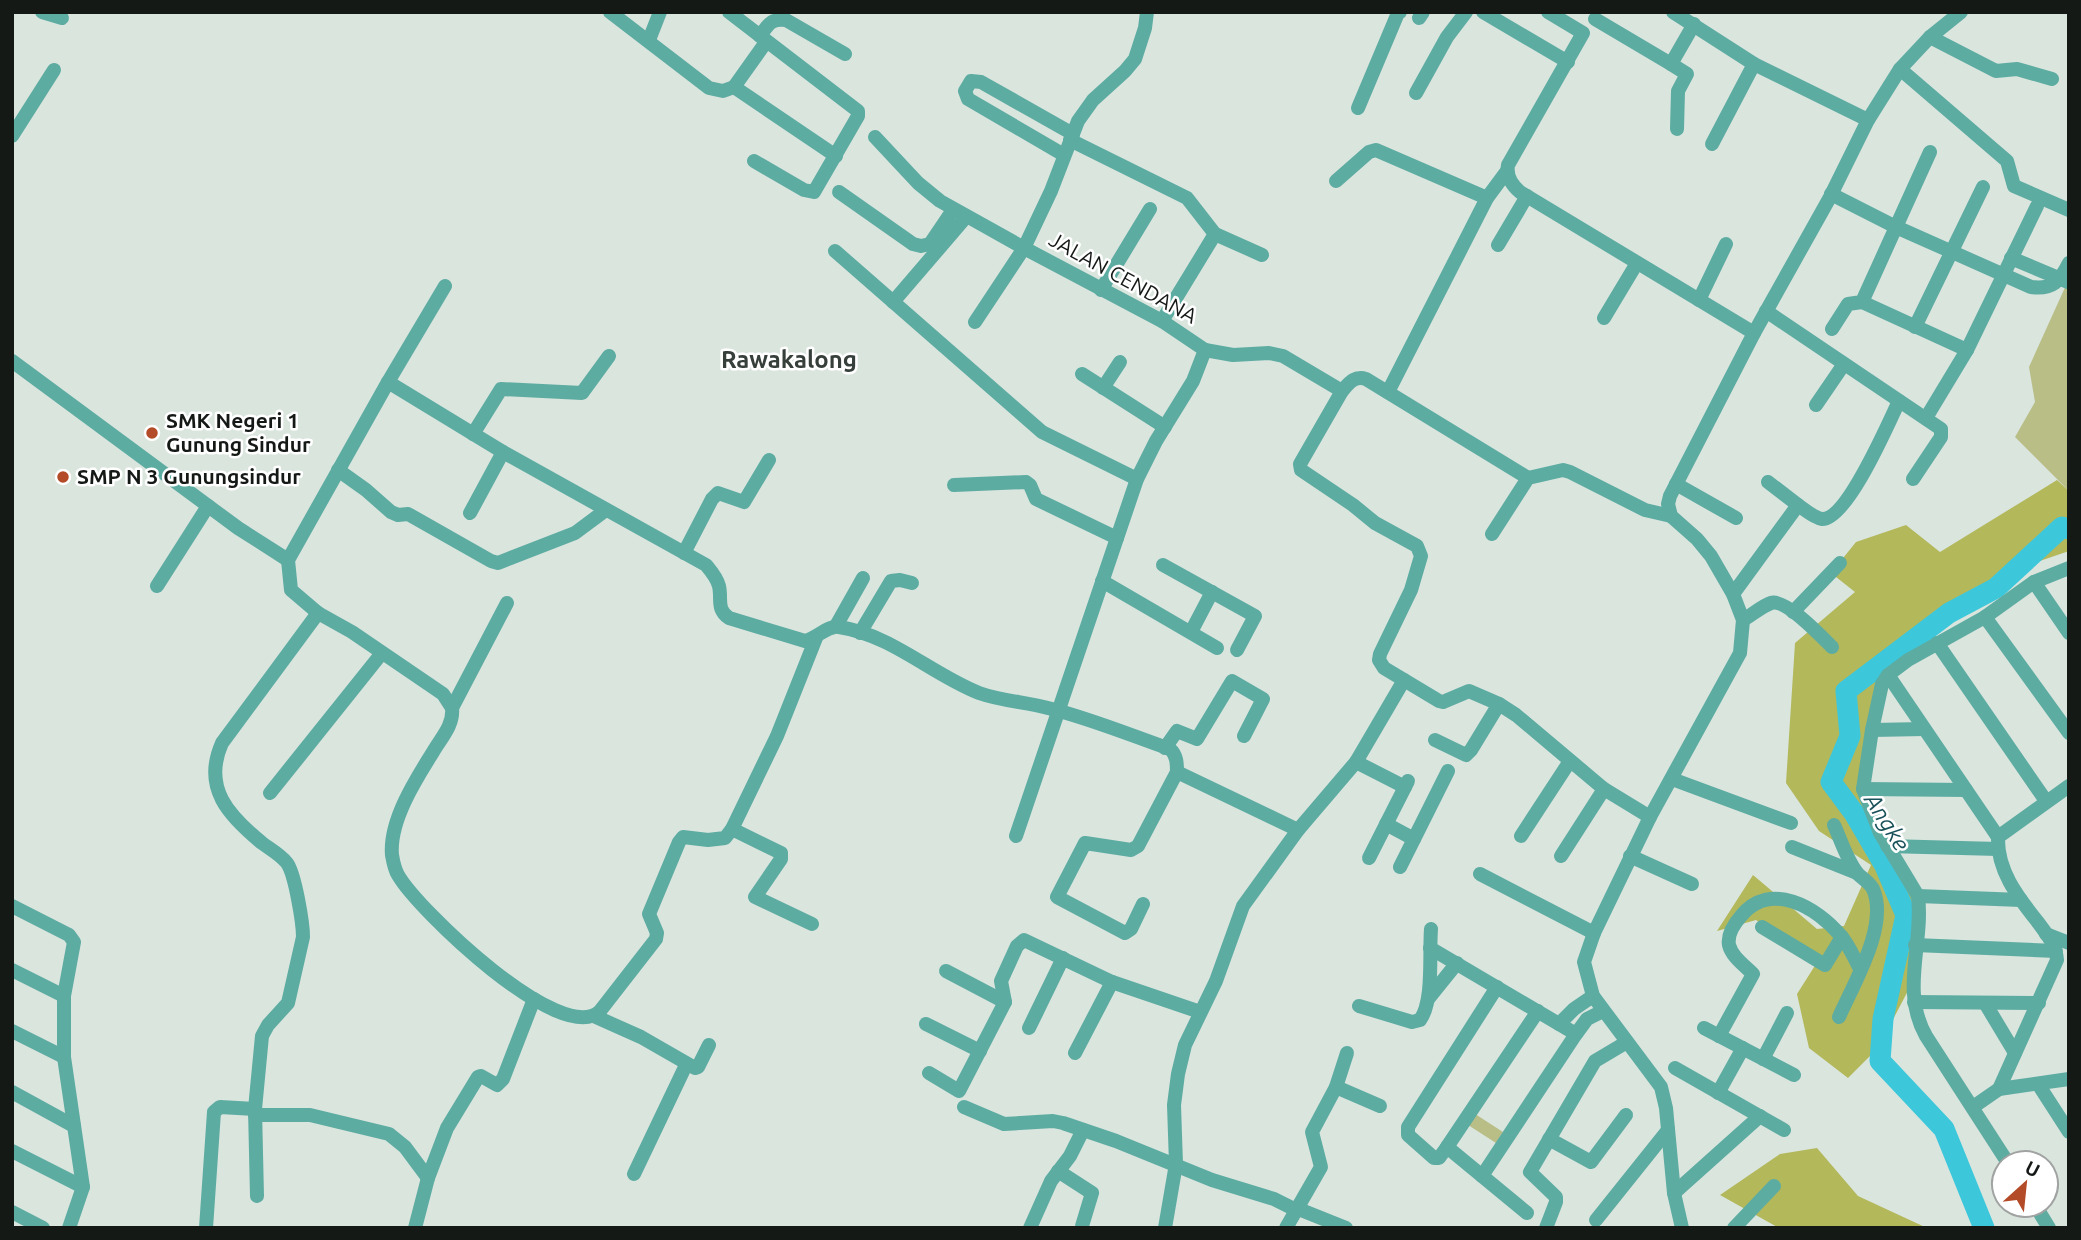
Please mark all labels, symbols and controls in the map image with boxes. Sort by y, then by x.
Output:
street label: JALAN CENDANA [1045,227,1202,328]
district label: Rawakalong [721,346,857,373]
place label: SMK Negeri 1 Gunung Sindur [166,408,311,456]
marker: SMK Negeri 1 Gunung Sindur [144,425,160,441]
place label: SMP N 3 Gunungsindur [77,464,301,488]
marker: SMP N 3 Gunungsindur [55,469,71,485]
water label: Angke [1860,788,1915,855]
north arrow [1990,1149,2060,1219]
text: U [2022,1156,2044,1182]

